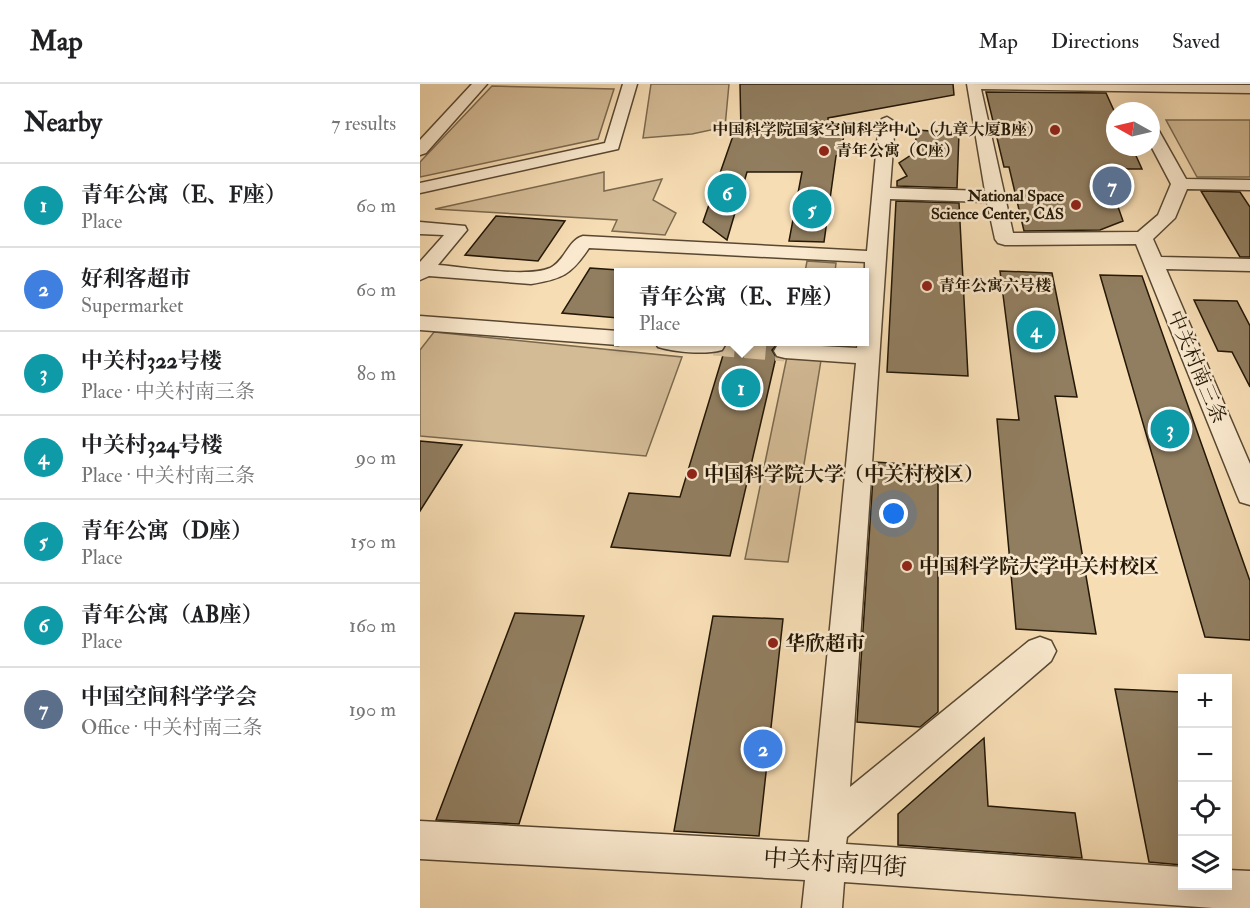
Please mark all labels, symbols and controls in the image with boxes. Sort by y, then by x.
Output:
text: Map [30,24,83,59]
text: Map [978,28,1018,55]
text: Directions [1051,28,1139,55]
text: Saved [1172,28,1220,55]
north arrow [1106,102,1160,156]
text: Nearby [24,107,102,139]
text: 7 results [331,111,396,136]
place label: 中国科学院国家空间科学中心（九章大厦B座） [713,120,1043,140]
marker: 中国科学院国家空间科学中心（九章大厦B座） [1048,123,1062,137]
place label: 青年公寓（C座） [836,141,960,161]
marker: 青年公寓（C座） [817,144,831,158]
pin: 7 [1092,164,1132,208]
pin: 6 [708,170,746,216]
text: 青年公寓（E、F座） [81,181,287,209]
pin: 5 [792,186,832,232]
place label: National Space Science Center, CAS [931,186,1064,224]
text: 1 [40,193,47,218]
text: 60 m [356,193,396,218]
marker: National Space Science Center, CAS [1069,198,1083,212]
text: Place [81,209,122,234]
text: 好利客超市 [81,265,191,293]
popup [614,268,869,346]
place label: 青年公寓六号楼 [939,276,1051,296]
text: 2 [38,277,49,302]
text: 60 m [356,277,396,302]
marker: 青年公寓六号楼 [920,279,934,293]
text: 青年公寓（E、F座） [639,283,844,311]
text: Supermarket [81,293,184,318]
street label: 中关村南三条 [1162,307,1232,427]
pin: 4 [1016,308,1056,352]
text: Place [639,311,680,336]
text: 中关村322号楼 [81,347,222,375]
text: 3 [40,361,47,386]
text: 80 m [357,361,396,386]
pin: 1 [722,366,760,410]
text: Place · 中关村南三条 [81,379,255,404]
pin: 3 [1150,406,1190,452]
text: 中关村324号楼 [81,431,222,459]
text: 4 [38,445,49,470]
text: 90 m [356,445,396,470]
place label: 中国科学院大学（中关村校区） [704,462,984,487]
text: Place · 中关村南三条 [81,463,255,488]
marker: 中国科学院大学（中关村校区） [685,467,699,481]
your location [879,499,908,528]
text: 青年公寓（D座） [81,517,253,545]
text: 5 [39,529,48,554]
text: 150 m [350,529,396,554]
text: Place [81,545,122,570]
place label: 中国科学院大学中关村校区 [919,554,1159,579]
marker: 中国科学院大学中关村校区 [900,559,914,573]
text: 青年公寓（AB座） [81,601,263,629]
text: 6 [38,613,49,638]
text: 160 m [349,613,396,638]
text: Place [81,629,122,654]
place label: 华欣超市 [785,631,865,656]
marker: 华欣超市 [766,636,780,650]
map controls [1178,674,1232,890]
button: + [1178,674,1232,728]
text: 中国空间科学学会 [81,683,257,711]
text: 7 [39,697,48,722]
text: 190 m [349,697,396,722]
text: Office · 中关村南三条 [81,715,262,740]
pin: 2 [744,726,782,772]
button: − [1178,728,1232,782]
button: locate [1178,782,1232,836]
button: layers [1178,836,1232,890]
street label: 中关村南四街 [762,843,908,883]

